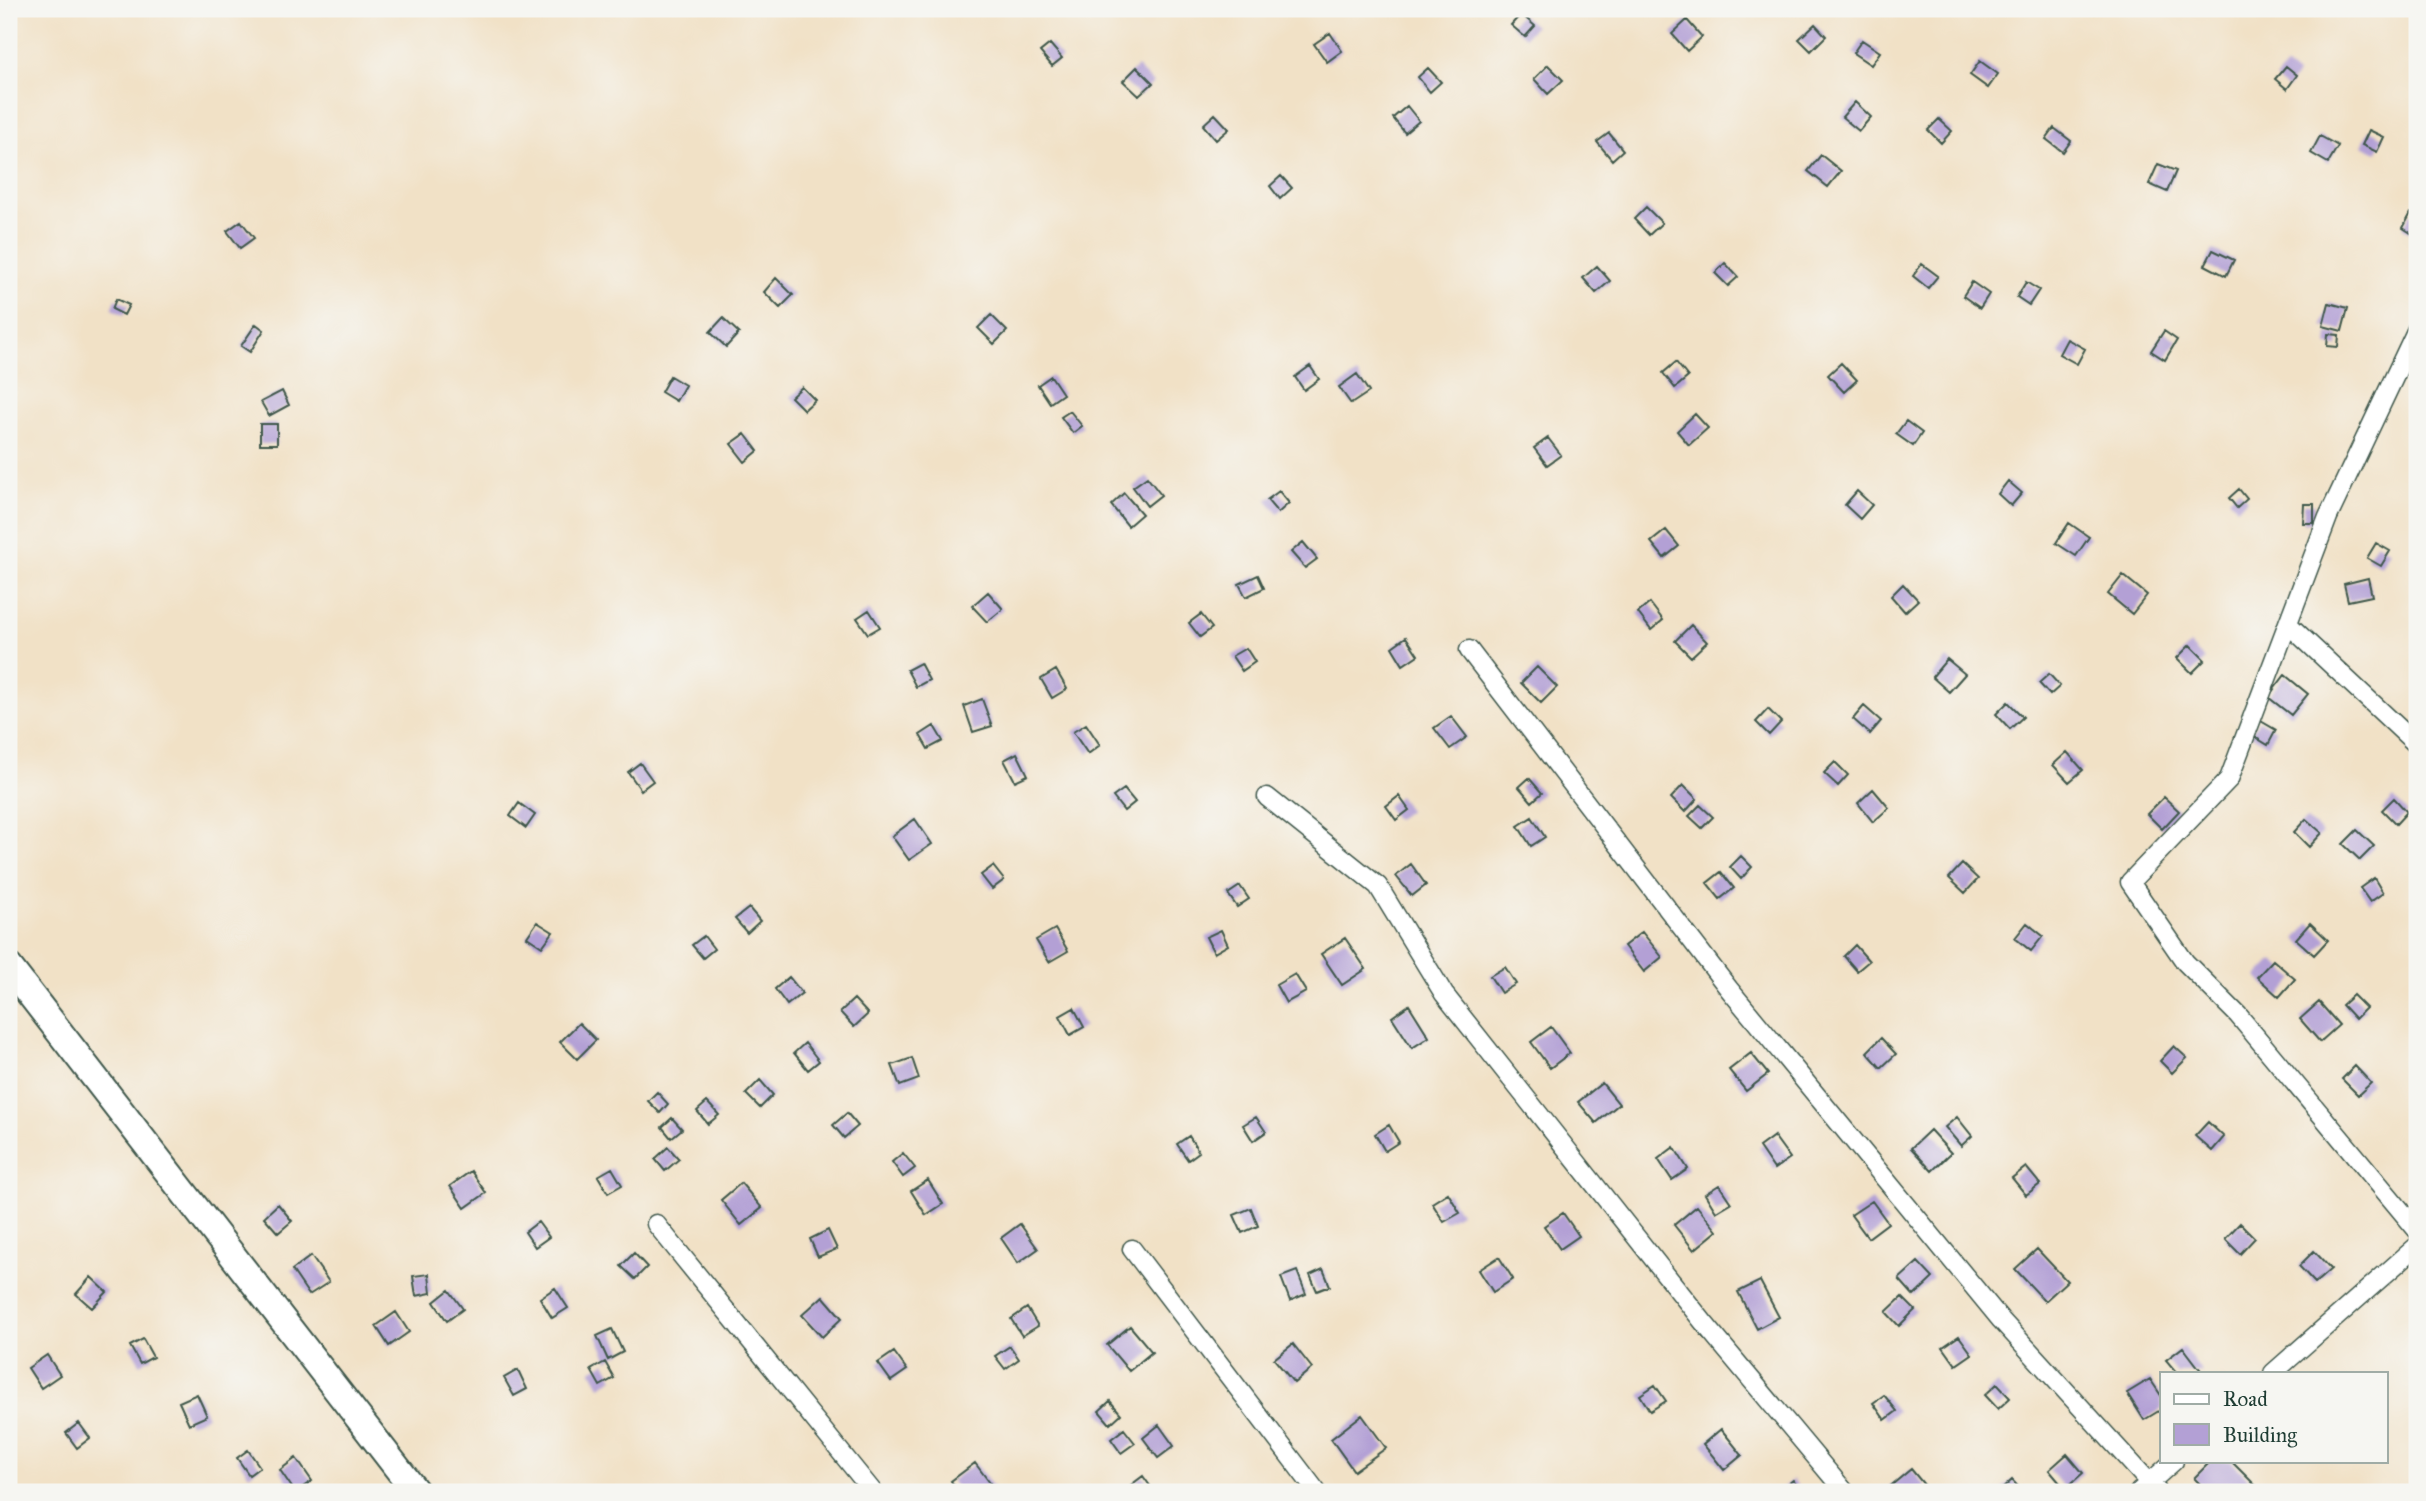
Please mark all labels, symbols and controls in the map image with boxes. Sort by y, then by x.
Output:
legend [2160,1372,2388,1462]
text: Road [2223,1386,2268,1412]
text: Building [2223,1422,2297,1448]

